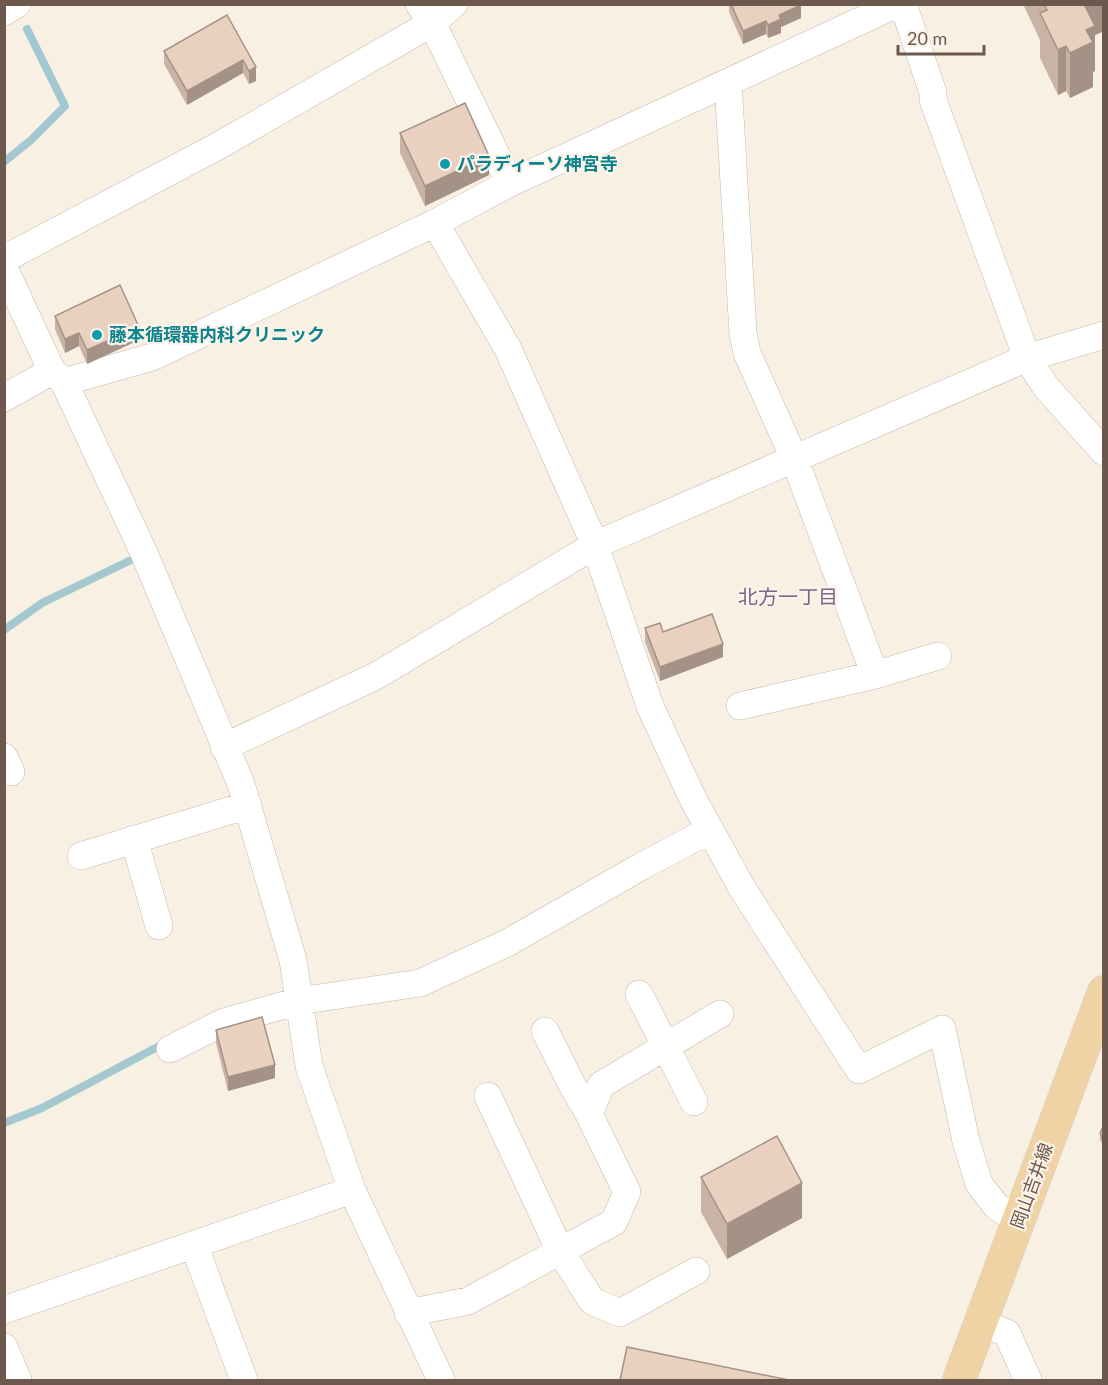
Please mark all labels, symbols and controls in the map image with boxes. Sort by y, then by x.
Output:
scale bar [898,18,984,56]
text: 20 m [907,27,947,49]
place label: パラディーソ神宮寺 [457,152,618,174]
marker: パラディーソ神宮寺 [438,157,452,171]
place label: 藤本循環器内科クリニック [109,323,325,345]
marker: 藤本循環器内科クリニック [90,328,104,342]
district label: 北方一丁目 [738,584,838,608]
street label: 岡山吉井線 [1005,1140,1057,1232]

